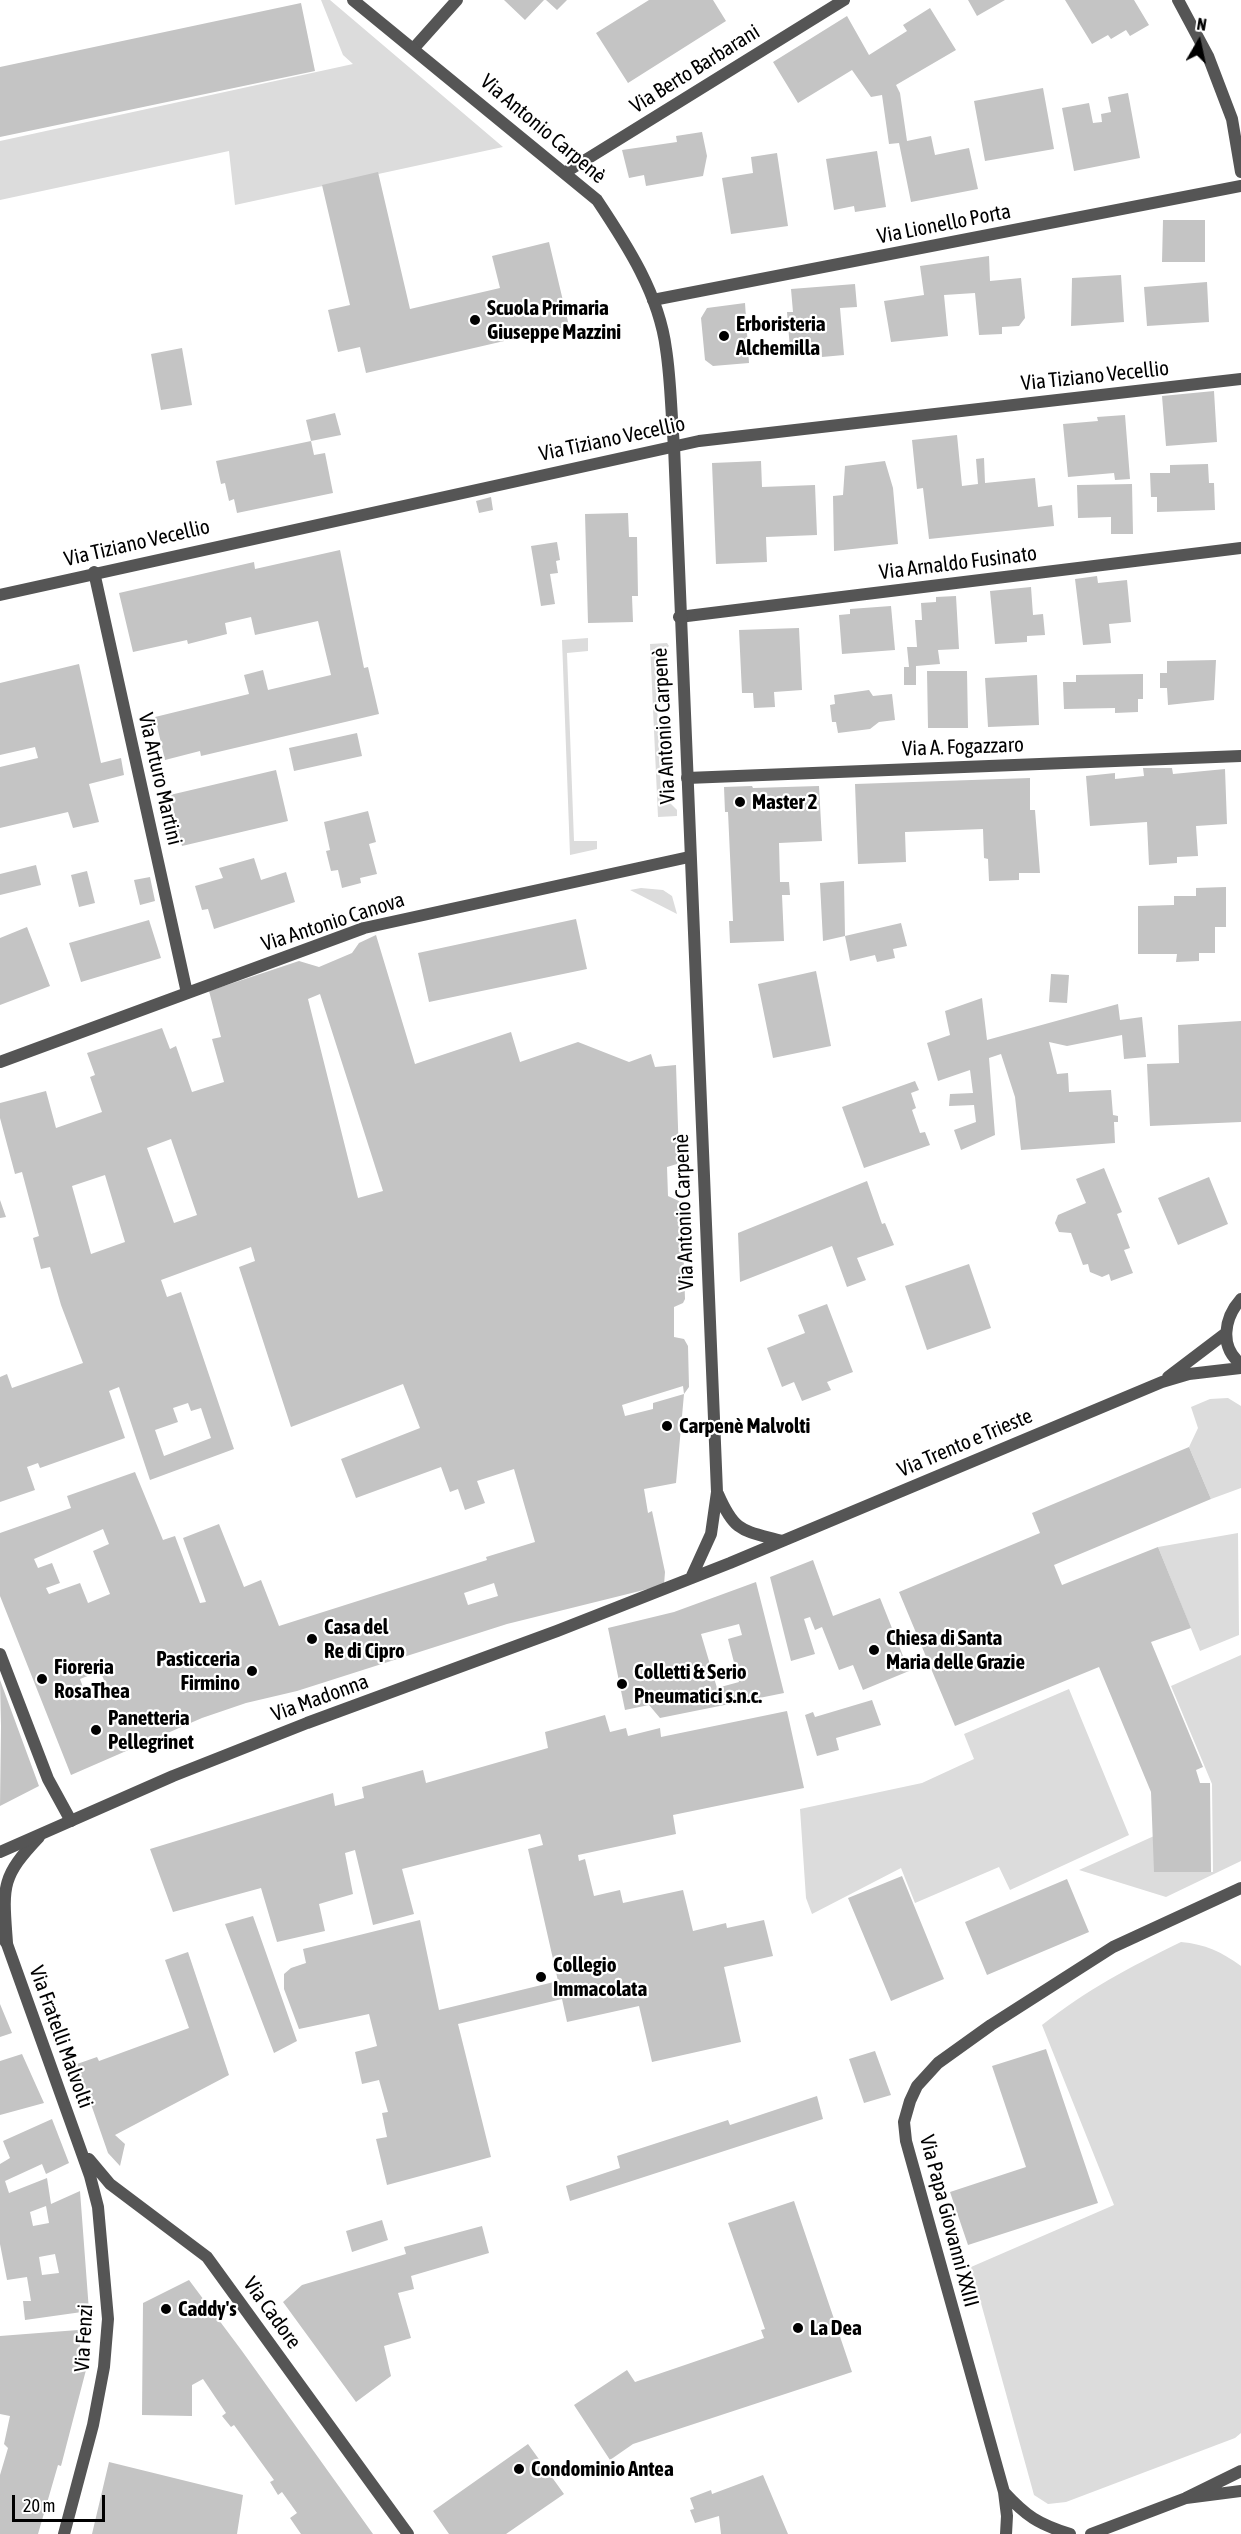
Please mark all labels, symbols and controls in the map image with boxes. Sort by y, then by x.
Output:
north arrow [1169,12,1229,72]
text: N [1196,15,1208,34]
street label: Via Berto Barbarani [626,19,764,119]
street label: Via Antonio Carpenè [475,69,611,189]
street label: Via Lionello Porta [875,199,1013,249]
place label: Scuola Primaria Giuseppe Mazzini [487,295,621,345]
place label: Erboristeria Alchemilla [736,311,826,361]
marker: Scuola Primaria Giuseppe Mazzini [468,313,482,327]
marker: Erboristeria Alchemilla [717,329,731,343]
street label: Via Tiziano Vecellio [1020,356,1170,396]
street label: Via Tiziano Vecellio [537,411,687,467]
street label: Via Tiziano Vecellio [62,514,212,572]
street label: Via Arnaldo Fusinato [878,541,1038,585]
street label: Via Antonio Carpenè [647,647,681,805]
street label: Via Arturo Martini [133,710,187,848]
street label: Via A. Fogazzaro [902,732,1024,762]
place label: Master 2 [752,789,818,815]
marker: Master 2 [733,795,747,809]
street label: Via Antonio Canova [258,887,408,957]
street label: Via Antonio Carpenè [669,1133,699,1291]
street label: Via Trento e Trieste [894,1403,1036,1483]
place label: Carpenè Malvolti [679,1413,810,1439]
marker: Carpenè Malvolti [660,1419,674,1433]
place label: Casa del Re di Cipro [324,1614,405,1664]
place label: Chiesa di Santa Maria delle Grazie [886,1625,1025,1675]
marker: Casa del Re di Cipro [305,1632,319,1646]
marker: Chiesa di Santa Maria delle Grazie [867,1643,881,1657]
place label: Pasticceria Firmino [156,1646,240,1696]
place label: Fioreria RosaThea [54,1654,130,1704]
place label: Colletti & Serio Pneumatici s.n.c. [634,1659,762,1709]
marker: Pasticceria Firmino [245,1664,259,1678]
street label: Via Madonna [268,1669,372,1727]
marker: Fioreria RosaThea [35,1672,49,1686]
marker: Colletti & Serio Pneumatici s.n.c. [615,1677,629,1691]
place label: Panetteria Pellegrinet [108,1705,194,1755]
marker: Panetteria Pellegrinet [89,1723,103,1737]
place label: Collegio Immacolata [553,1952,647,2002]
street label: Via Fratelli Malvolti [24,1962,98,2112]
marker: Collegio Immacolata [534,1970,548,1984]
street label: Via Papa Giovanni XXIII [914,2132,984,2310]
street label: Via Cadore [238,2272,306,2354]
place label: Caddy's [178,2296,237,2322]
marker: Caddy's [159,2302,173,2316]
street label: Via Fenzi [70,2303,98,2373]
place label: La Dea [810,2315,862,2341]
marker: La Dea [791,2321,805,2335]
place label: Condominio Antea [531,2456,674,2482]
marker: Condominio Antea [512,2462,526,2476]
scale bar [15,2483,108,2521]
text: 20 m [23,2495,55,2516]

